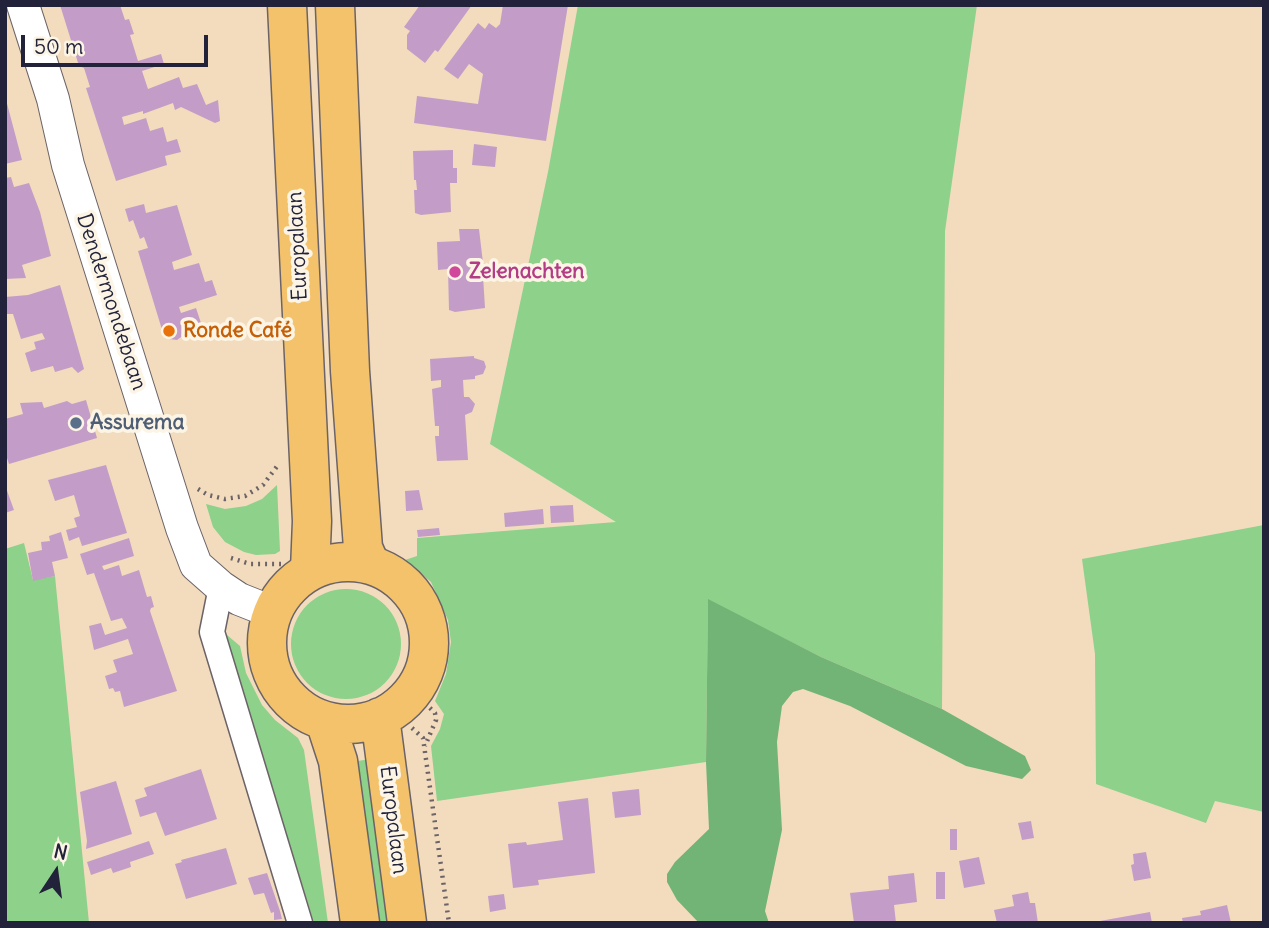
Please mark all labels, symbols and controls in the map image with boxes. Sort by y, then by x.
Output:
scale bar [24,21,212,65]
text: 50 m [34,33,83,60]
street label: Europalaan [283,191,313,301]
street label: Dendermondebaan [71,211,151,393]
place label: Zelenachten [469,259,584,285]
marker: Zelenachten [447,264,463,280]
place label: Ronde Café [183,318,292,344]
marker: Ronde Café [161,323,177,339]
place label: Assurema [90,410,185,436]
marker: Assurema [68,415,84,431]
street label: Europalaan [374,764,412,876]
north arrow [21,837,91,907]
text: N [52,838,70,865]

